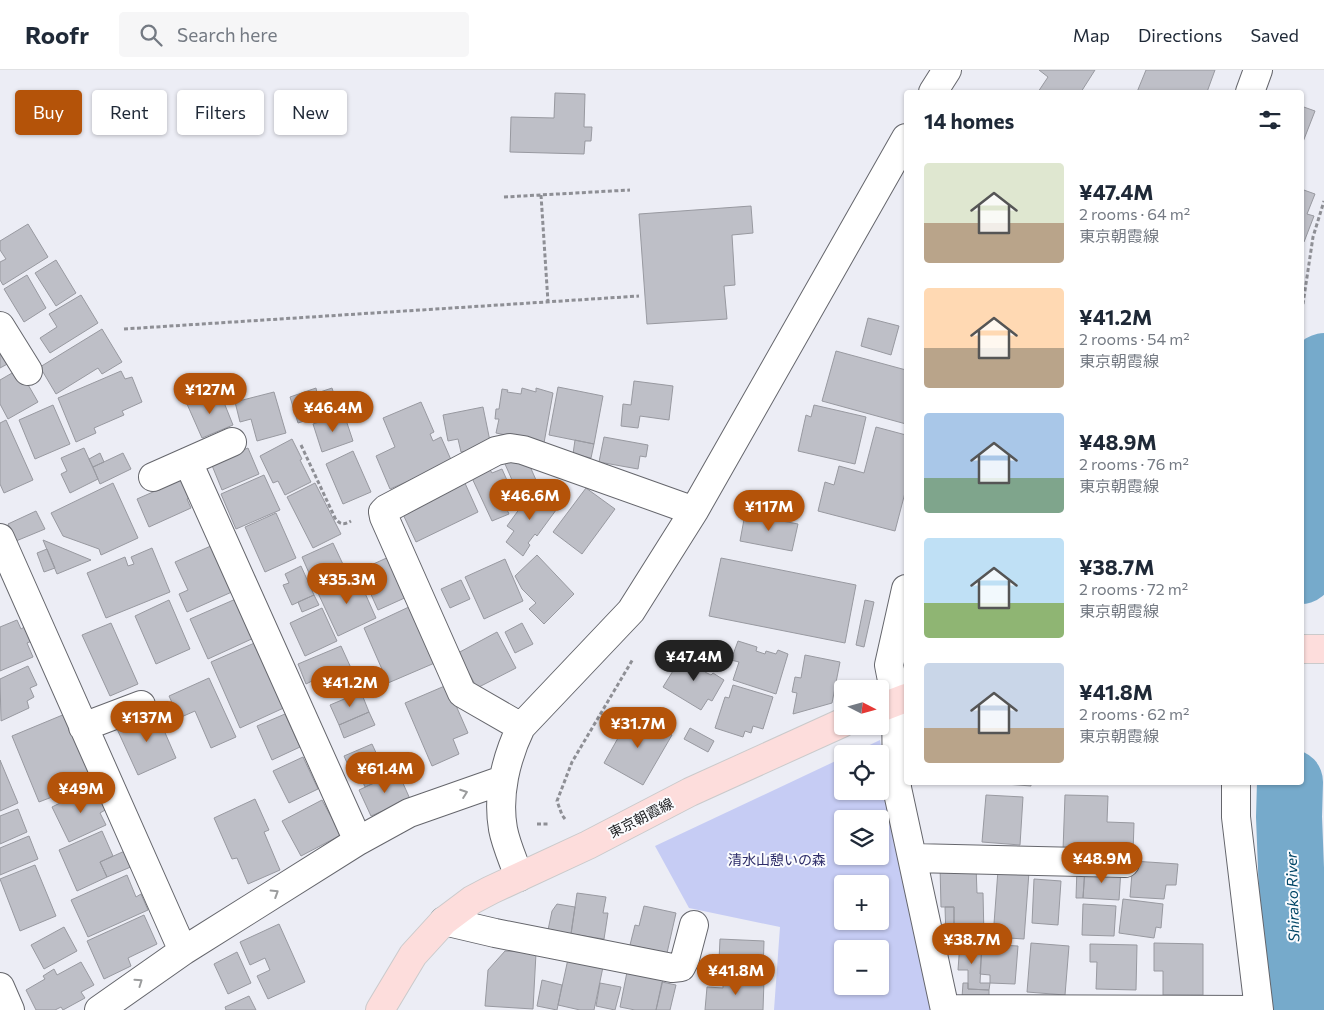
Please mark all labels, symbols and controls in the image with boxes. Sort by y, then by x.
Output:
search box [119,12,469,57]
text: Roofr [25,20,89,49]
icon: search [137,21,165,49]
text: Search here [177,23,278,46]
text: Map [1073,24,1110,46]
text: Directions [1138,24,1222,46]
text: Saved [1250,24,1299,46]
chip: Buy [15,90,82,135]
chip: Rent [92,90,167,135]
chip: Filters [177,90,264,135]
chip: New [274,90,347,135]
icon: filters [1256,106,1284,134]
text: 14 homes [924,108,1014,133]
text: ¥47.4M [1079,179,1154,204]
icon: home [964,183,1024,243]
text: 2 rooms · 64 m² [1079,204,1190,223]
text: 東京朝霞線 [1079,226,1159,245]
text: ¥41.2M [1079,304,1152,329]
icon: home [964,308,1024,368]
text: 2 rooms · 54 m² [1079,329,1190,348]
text: 東京朝霞線 [1079,351,1159,370]
pin: ¥127M [175,372,245,415]
text: ¥127M [185,379,235,398]
pin: ¥46.4M [292,390,374,433]
text: ¥46.4M [303,397,363,416]
text: ¥48.9M [1079,429,1157,454]
icon: home [964,433,1024,493]
text: 2 rooms · 76 m² [1079,454,1189,473]
text: 東京朝霞線 [1079,476,1159,495]
pin: ¥46.6M [489,478,571,521]
text: ¥46.6M [500,485,560,504]
pin: ¥117M [734,490,804,532]
text: ¥117M [745,496,793,515]
text: ¥38.7M [1079,554,1155,579]
icon: home [964,558,1024,618]
pin: ¥35.3M [306,562,388,605]
text: ¥35.3M [318,569,376,588]
text: 2 rooms · 72 m² [1079,579,1188,598]
text: 東京朝霞線 [1079,601,1159,620]
pin: ¥47.4M [653,640,735,682]
text: ¥47.4M [666,646,722,665]
pin: ¥41.2M [309,666,391,708]
text: ¥41.2M [322,672,378,691]
text: ¥41.8M [1079,679,1153,704]
north arrow [834,680,889,735]
map controls [834,680,889,995]
icon: home [964,683,1024,743]
pin: ¥137M [112,700,182,743]
text: 2 rooms · 62 m² [1079,704,1189,723]
pin: ¥31.7M [597,706,679,749]
text: ¥137M [122,707,172,726]
text: ¥31.7M [610,713,666,732]
text: 東京朝霞線 [1079,726,1159,745]
button: locate [834,745,889,800]
pin: ¥61.4M [344,752,426,794]
text: ¥61.4M [357,758,413,777]
pin: ¥49M [51,772,111,814]
text: ¥49M [58,778,104,797]
one-way arrow [460,789,468,799]
street label: 東京朝霞線 [606,794,676,841]
button: layers [834,810,889,865]
pin: ¥48.9M [1061,842,1143,884]
text: ¥48.9M [1072,848,1132,867]
park label: 清水山憩いの森 [728,851,826,868]
water label: Shirako River [1281,851,1303,942]
button: + [834,875,889,930]
one-way arrow [270,890,279,900]
pin: ¥38.7M [931,922,1013,965]
text: ¥38.7M [943,929,1001,948]
button: − [834,940,889,995]
pin: ¥41.8M [695,954,777,996]
text: ¥41.8M [708,960,764,979]
one-way arrow [133,979,143,988]

